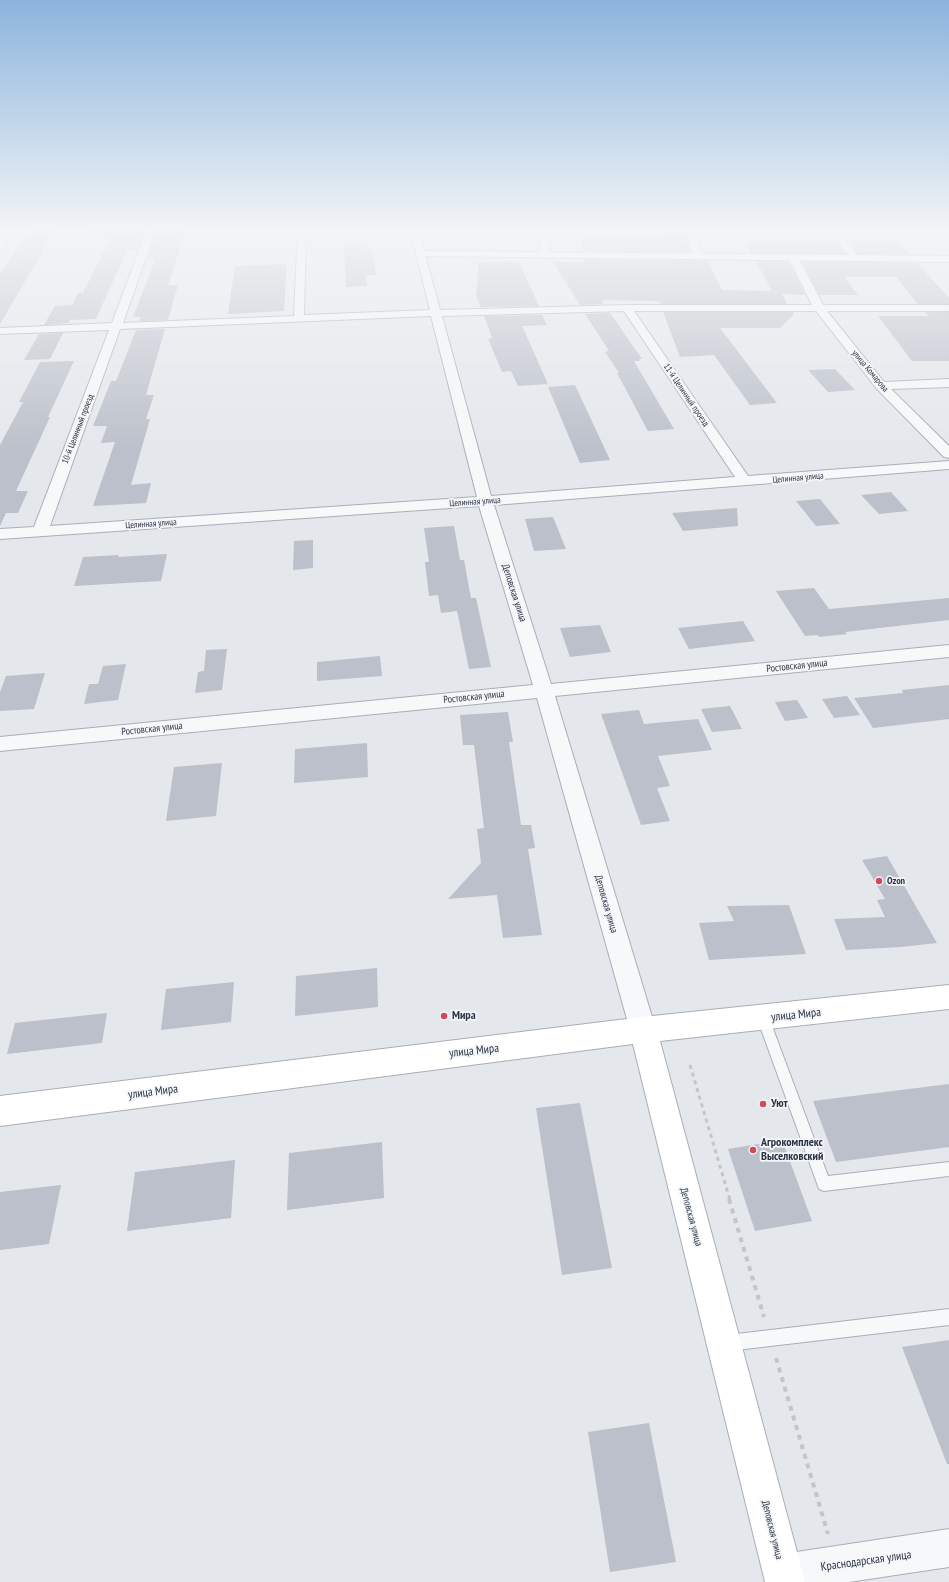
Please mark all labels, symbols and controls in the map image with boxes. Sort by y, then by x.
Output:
street label: улица Комарова [849,348,891,394]
street label: 11-й Целинный проезд [661,361,711,429]
street label: 10-й Целинный проезд [60,393,96,465]
street label: Целинная улица [772,470,824,486]
street label: Целинная улица [449,495,501,509]
street label: Целинная улица [125,517,177,531]
street label: Деповская улица [499,563,529,623]
street label: Ростовская улица [766,657,828,675]
street label: Ростовская улица [443,688,505,706]
street label: Ростовская улица [121,720,183,738]
street label: Деповская улица [592,874,620,934]
place label: Ozon [887,875,905,887]
marker: Ozon [874,876,884,886]
street label: улица Мира [770,1005,822,1025]
place label: Мира [452,1009,476,1023]
marker: Мира [439,1011,449,1021]
street label: улица Мира [448,1041,500,1061]
street label: улица Мира [127,1082,179,1102]
place label: Уют [771,1097,788,1111]
marker: Уют [758,1099,768,1109]
place label: Агрокомплекс Выселковский [761,1136,823,1164]
marker: Агрокомплекс Выселковский [748,1145,758,1155]
street label: Деповская улица [677,1186,705,1248]
street label: Деповская улица [759,1499,785,1561]
street label: Краснодарская улица [820,1548,912,1574]

